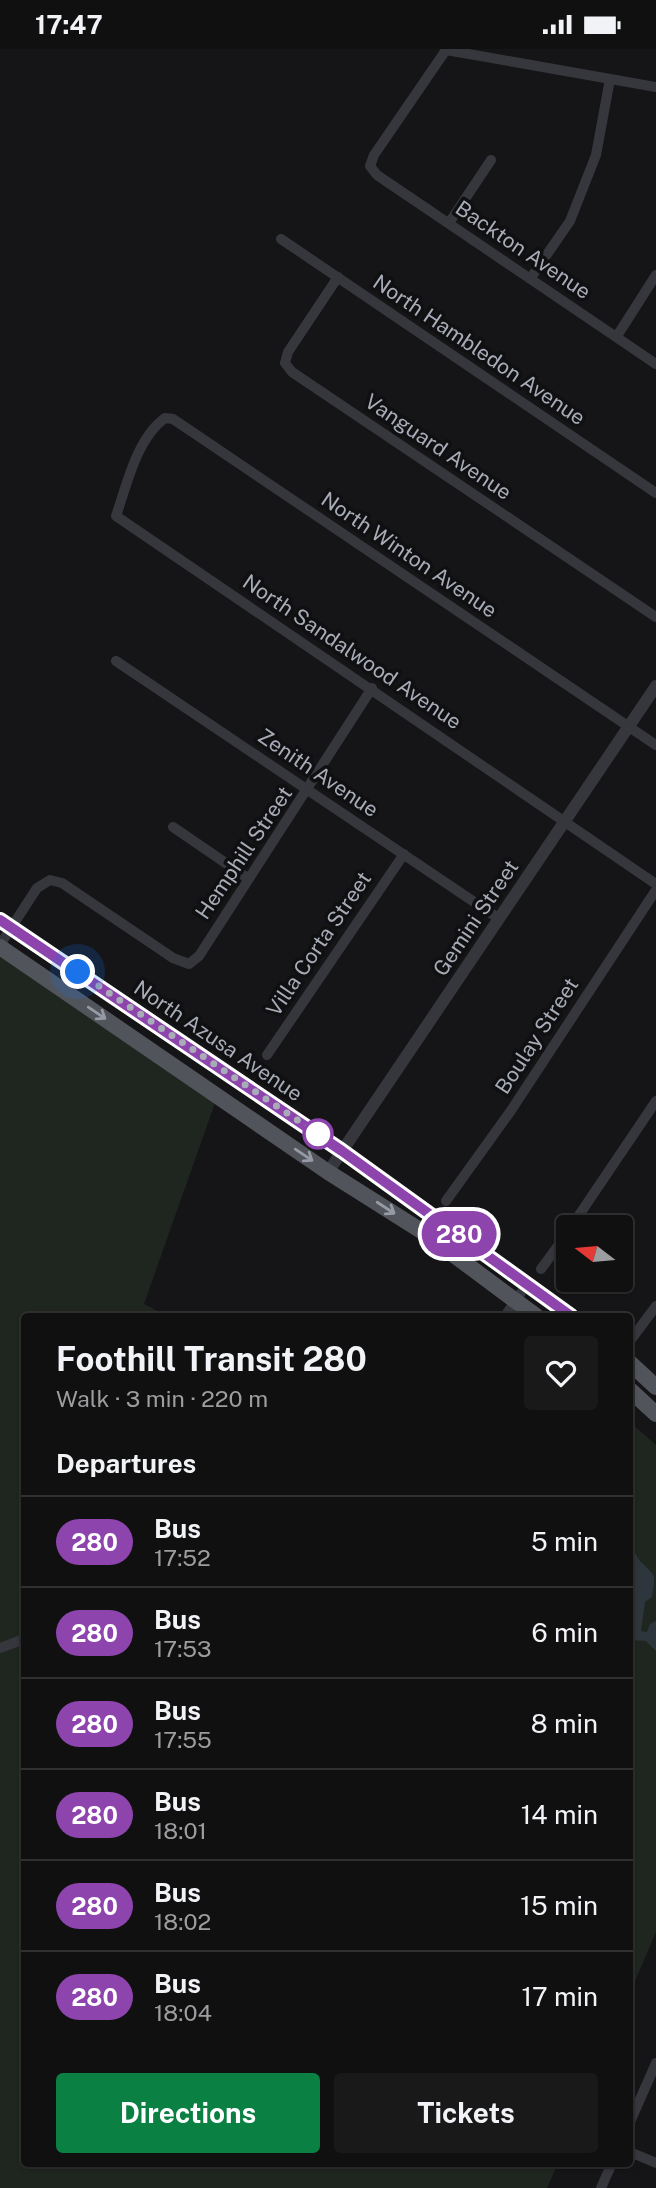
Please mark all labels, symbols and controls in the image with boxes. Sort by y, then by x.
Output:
text: 17:47 [35,9,103,40]
street label: Backton Avenue [451,195,596,304]
street label: North Hambledon Avenue [368,269,590,430]
street label: Vanguard Avenue [360,388,516,505]
street label: North Winton Avenue [317,486,502,623]
street label: North Sandalwood Avenue [238,569,466,734]
street label: Zenith Avenue [253,723,383,822]
street label: Hemphill Street [190,782,297,924]
street label: Gemini Street [428,855,524,980]
street label: Villa Corta Street [261,867,376,1021]
your location [60,954,95,989]
street label: Boulay Street [490,973,583,1098]
street label: North Azusa Avenue [129,975,307,1106]
one-way arrow [87,1006,106,1020]
unlabelled marker [303,1119,333,1149]
one-way arrow [294,1148,314,1162]
one-way arrow [376,1201,395,1216]
line badge: 280 [419,1211,499,1257]
north arrow [556,1215,634,1291]
map controls [556,1215,633,1292]
text: 280 [436,1220,482,1248]
button: heart [524,1336,598,1410]
text: Foothill Transit 280 [56,1340,367,1378]
text: Walk · 3 min · 220 m [56,1385,268,1412]
text: Departures [56,1448,196,1479]
text: Bus [154,1513,201,1544]
text: 5 min [531,1526,598,1557]
text: 280 [71,1528,118,1556]
text: 17:52 [154,1544,211,1571]
text: Bus [154,1604,201,1635]
text: 6 min [531,1617,598,1648]
text: 280 [71,1619,118,1647]
text: 17:53 [154,1635,212,1662]
text: Bus [154,1695,201,1726]
text: 8 min [531,1708,598,1739]
text: 280 [71,1710,118,1738]
text: 17:55 [154,1726,212,1753]
text: Bus [154,1786,201,1817]
text: 14 min [521,1799,598,1830]
text: 280 [71,1801,118,1829]
text: 18:01 [154,1817,207,1844]
text: Bus [154,1877,201,1908]
text: 15 min [520,1890,598,1921]
text: 280 [71,1892,118,1920]
text: 18:02 [154,1908,211,1935]
text: Bus [154,1968,201,1999]
text: 17 min [521,1981,598,2012]
text: 280 [71,1983,118,2011]
text: 18:04 [154,1999,212,2026]
button: Directions [56,2073,320,2153]
button: Tickets [334,2073,598,2153]

